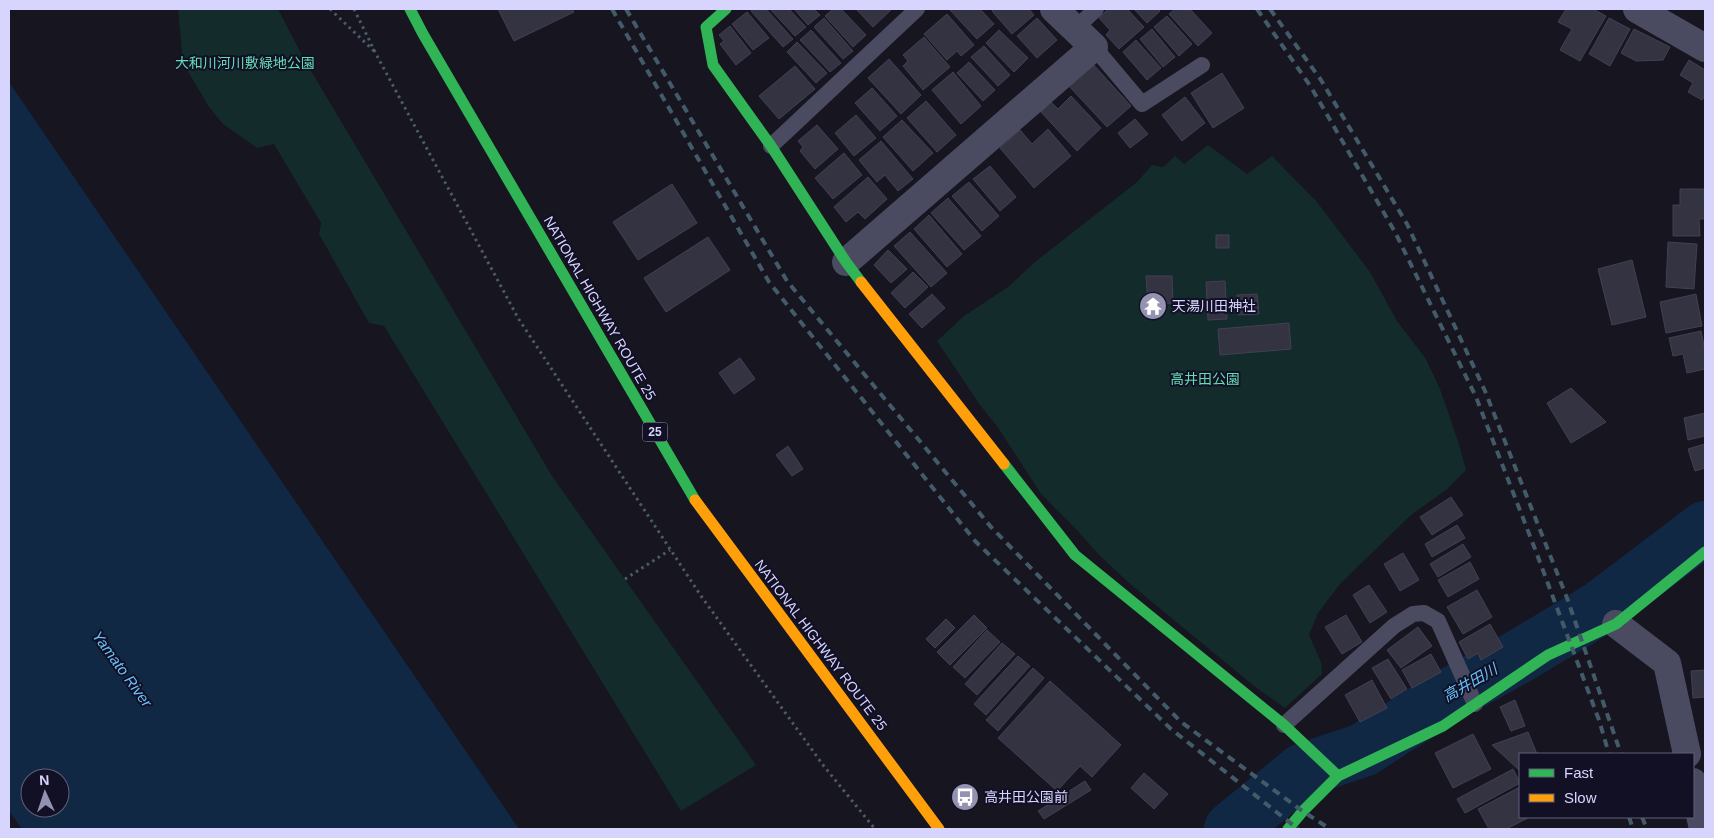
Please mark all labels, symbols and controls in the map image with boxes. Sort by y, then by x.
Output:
park label: 大和川河川敷緑地公園 [175,55,315,71]
street label: NATIONAL HIGHWAY ROUTE 25 [541,213,659,403]
temple icon: 天湯川田神社 [1138,291,1168,321]
place label: 天湯川田神社 [1172,298,1256,314]
park label: 高井田公園 [1170,371,1240,387]
road number: 25 [642,422,668,442]
street label: NATIONAL HIGHWAY ROUTE 25 [751,556,891,734]
water label: Yamato River [89,627,156,711]
water label: 高井田川 [1440,659,1502,705]
legend [1519,753,1694,818]
text: Fast [1564,764,1594,781]
north arrow [20,768,70,818]
text: N [39,772,50,788]
bus stop icon: 高井田公園前 [950,782,980,812]
place label: 高井田公園前 [984,789,1068,805]
text: Slow [1564,789,1597,806]

